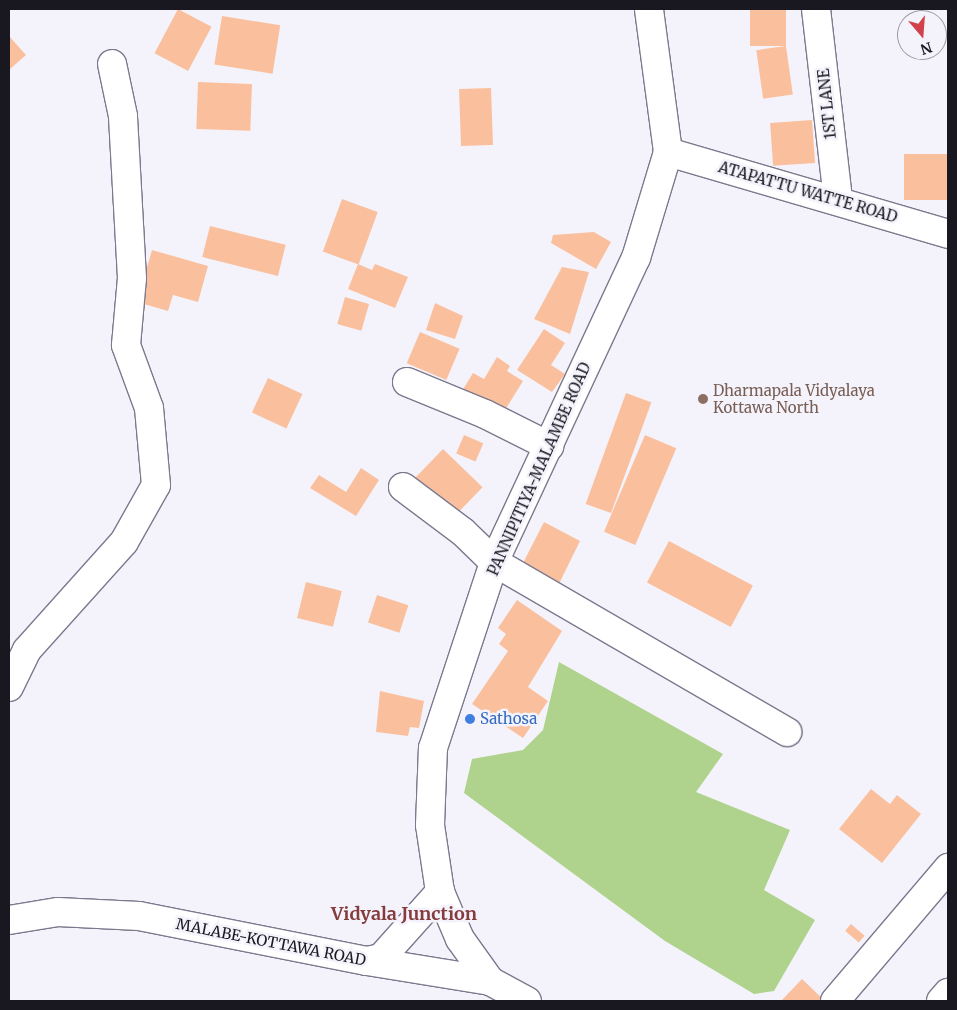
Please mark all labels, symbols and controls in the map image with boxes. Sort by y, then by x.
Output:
north arrow [897,10,947,60]
text: N [918,38,934,59]
street label: 1ST LANE [814,68,840,140]
street label: ATAPATTU WATTE ROAD [716,158,900,226]
street label: PANNIPITIYA-MALAMBE ROAD [484,360,594,578]
place label: Dharmapala Vidyalaya Kottawa North [713,381,875,416]
marker: Dharmapala Vidyalaya Kottawa North [697,393,709,405]
place label: Sathosa [480,710,537,728]
marker: Sathosa [464,713,476,725]
district label: Vidyala Junction [331,903,477,925]
street label: MALABE-KOTTAWA ROAD [175,915,367,969]

